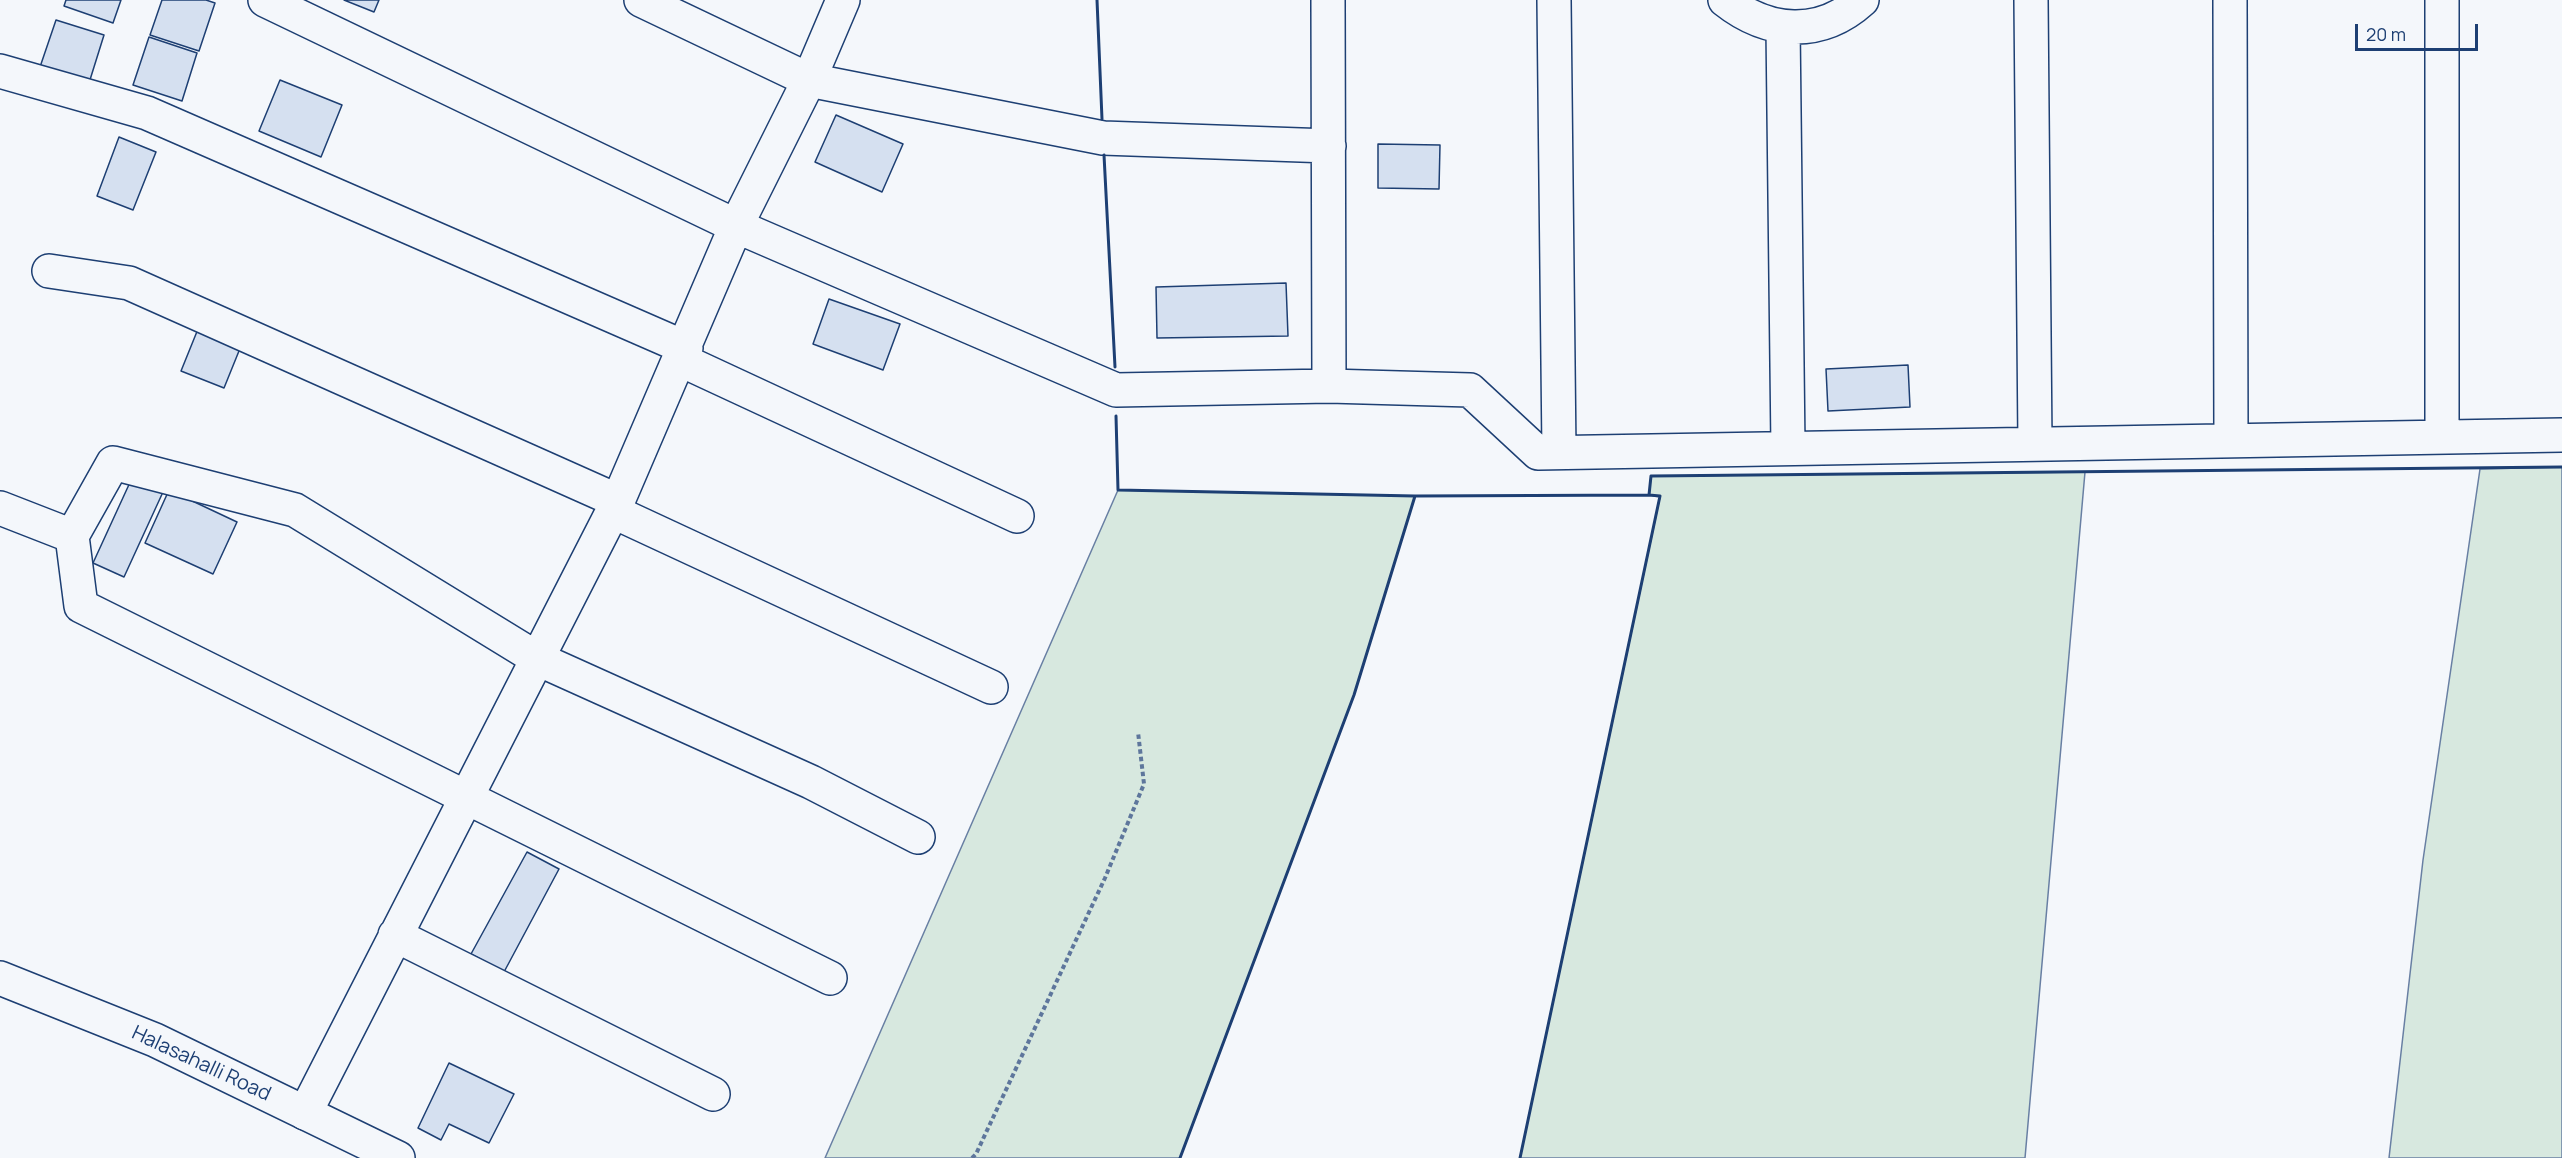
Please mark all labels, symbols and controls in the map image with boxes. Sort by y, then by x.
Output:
scale bar [2358,12,2481,50]
text: 20 m [2366,22,2406,46]
street label: Halasahalli Road [128,1021,274,1107]

